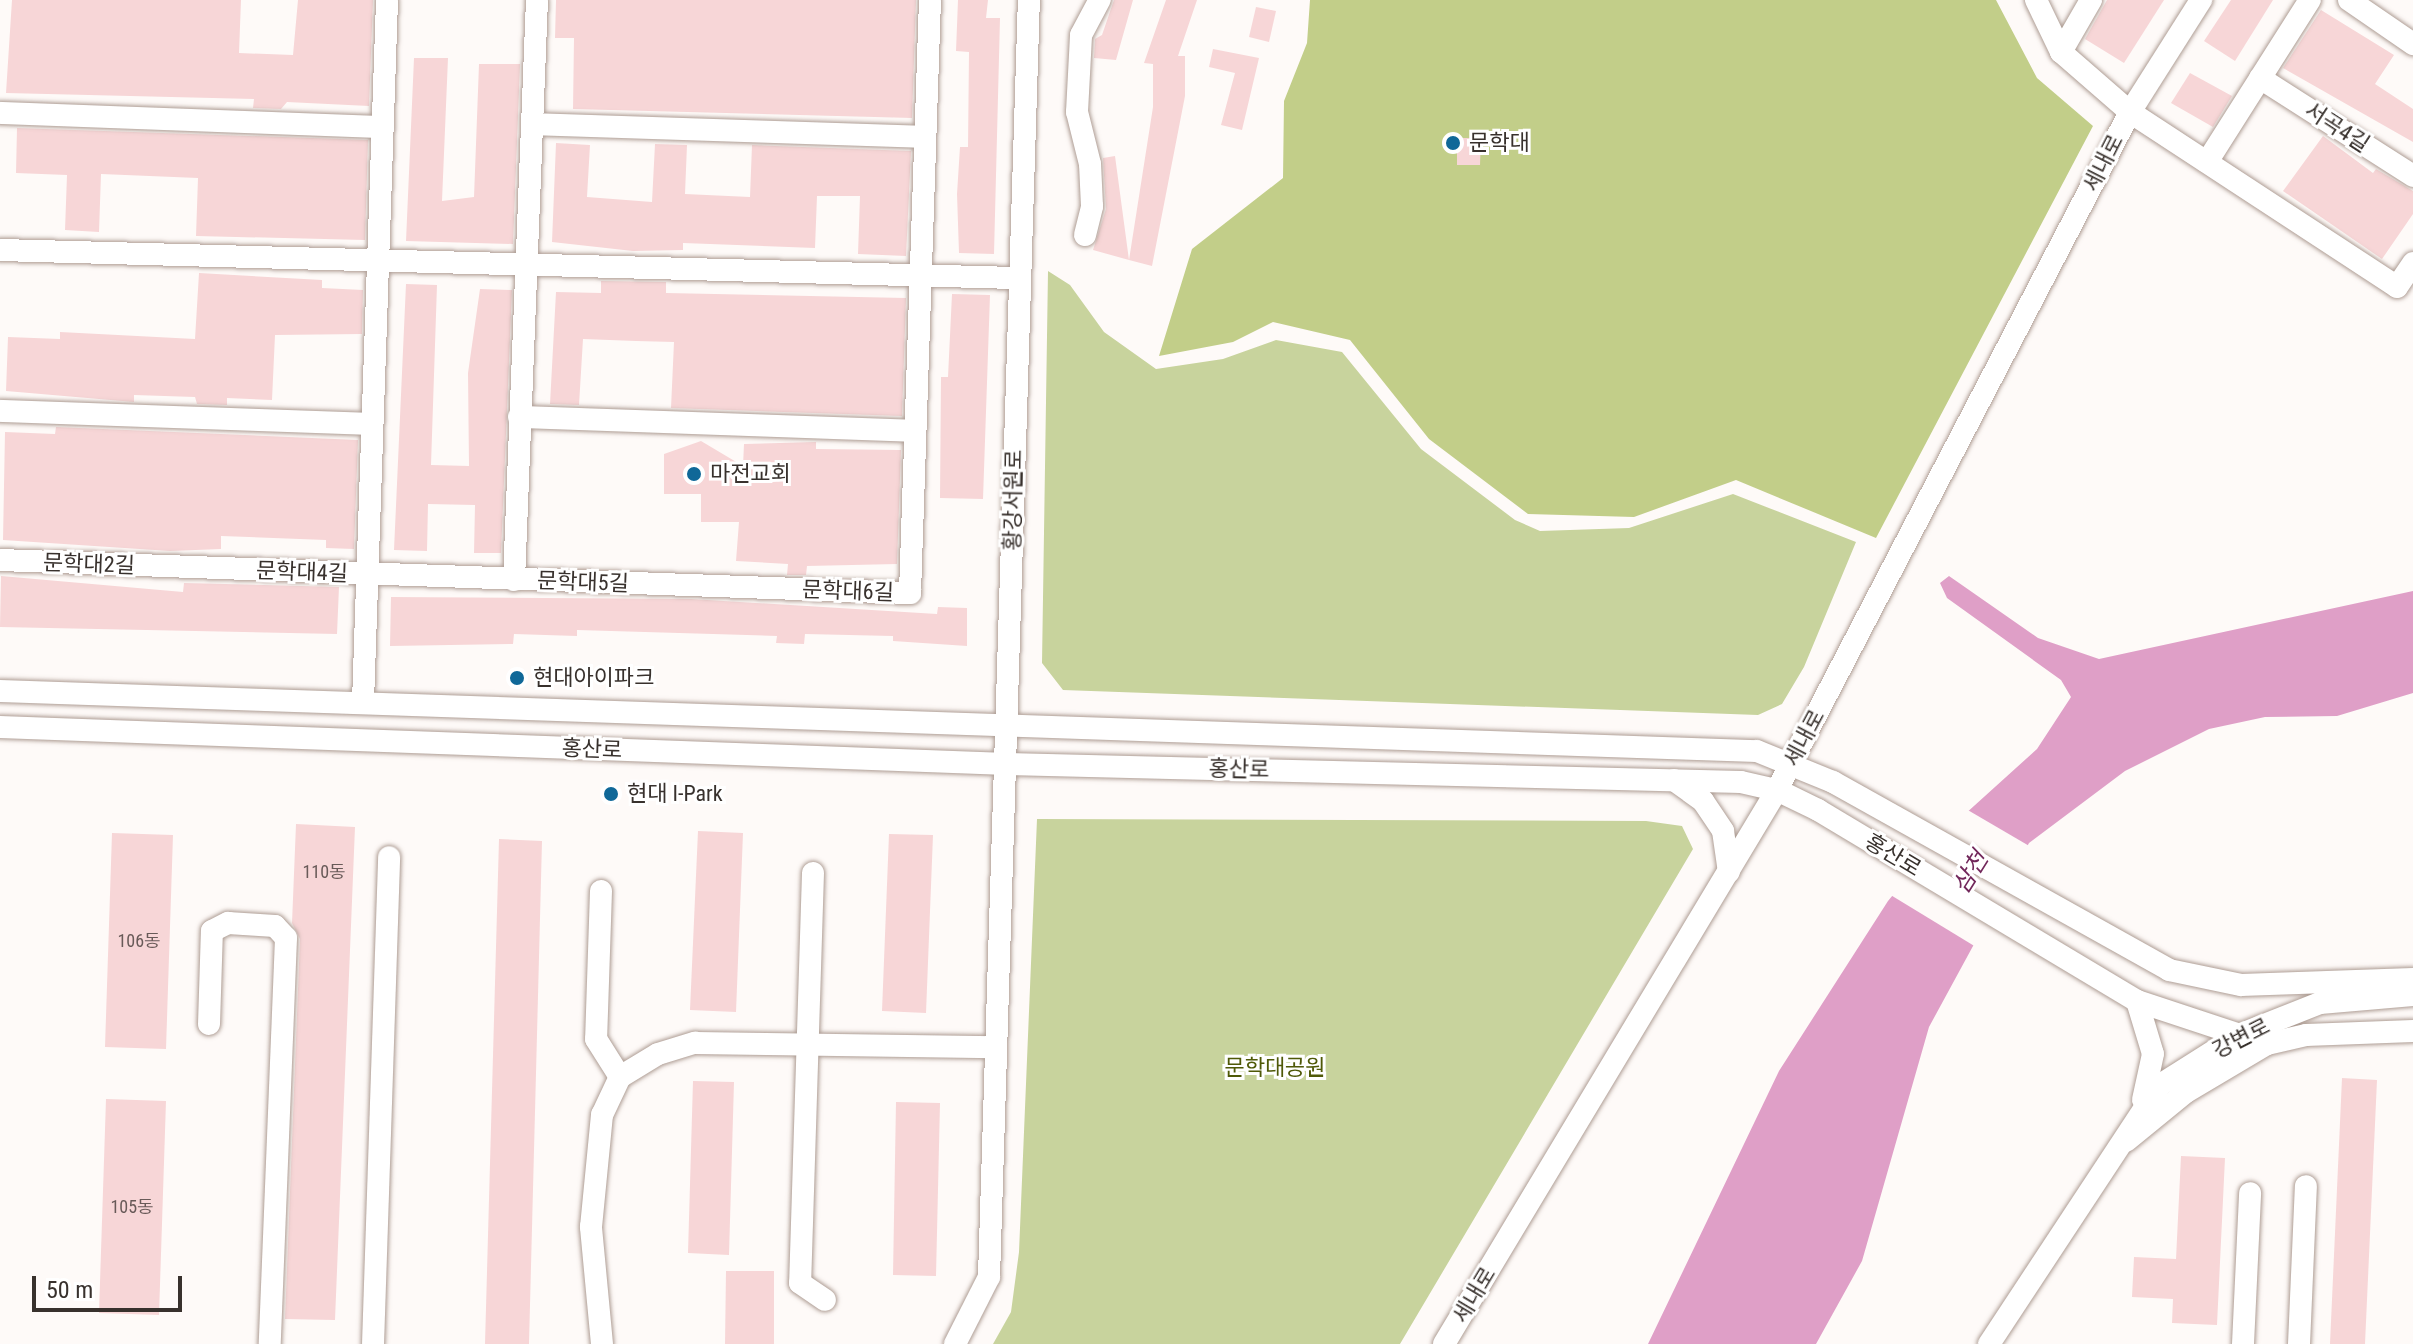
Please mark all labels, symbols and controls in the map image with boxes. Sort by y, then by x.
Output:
street label: 서곡4길 [2300,96,2374,158]
place label: 문학대 [1469,130,1530,156]
street label: 세내로 [2077,130,2129,196]
marker: 문학대 [1444,134,1462,152]
street label: 황강서원로 [999,449,1027,551]
place label: 마전교회 [710,461,791,487]
marker: 마전교회 [685,465,703,483]
street label: 문학대2길 [43,549,135,579]
street label: 문학대4길 [256,557,348,587]
street label: 문학대5길 [537,567,629,597]
street label: 문학대6길 [802,576,894,606]
place label: 현대아이파크 [533,665,654,691]
marker: 현대아이파크 [508,669,526,687]
street label: 세내로 [1778,705,1830,771]
street label: 홍산로 [561,735,623,763]
street label: 홍산로 [1208,755,1270,783]
place label: 현대 I-Park [627,781,723,807]
marker: 현대 I-Park [602,785,620,803]
street label: 홍산로 [1860,828,1926,882]
water label: 삼천 [1947,847,1995,899]
house number: 110동 [302,861,346,883]
house number: 106동 [117,930,161,952]
street label: 강변로 [2208,1012,2274,1064]
park label: 문학대공원 [1224,1055,1326,1081]
house number: 105동 [110,1196,154,1218]
scale bar [36,1260,186,1310]
street label: 세내로 [1447,1262,1501,1328]
text: 50 m [46,1276,93,1304]

